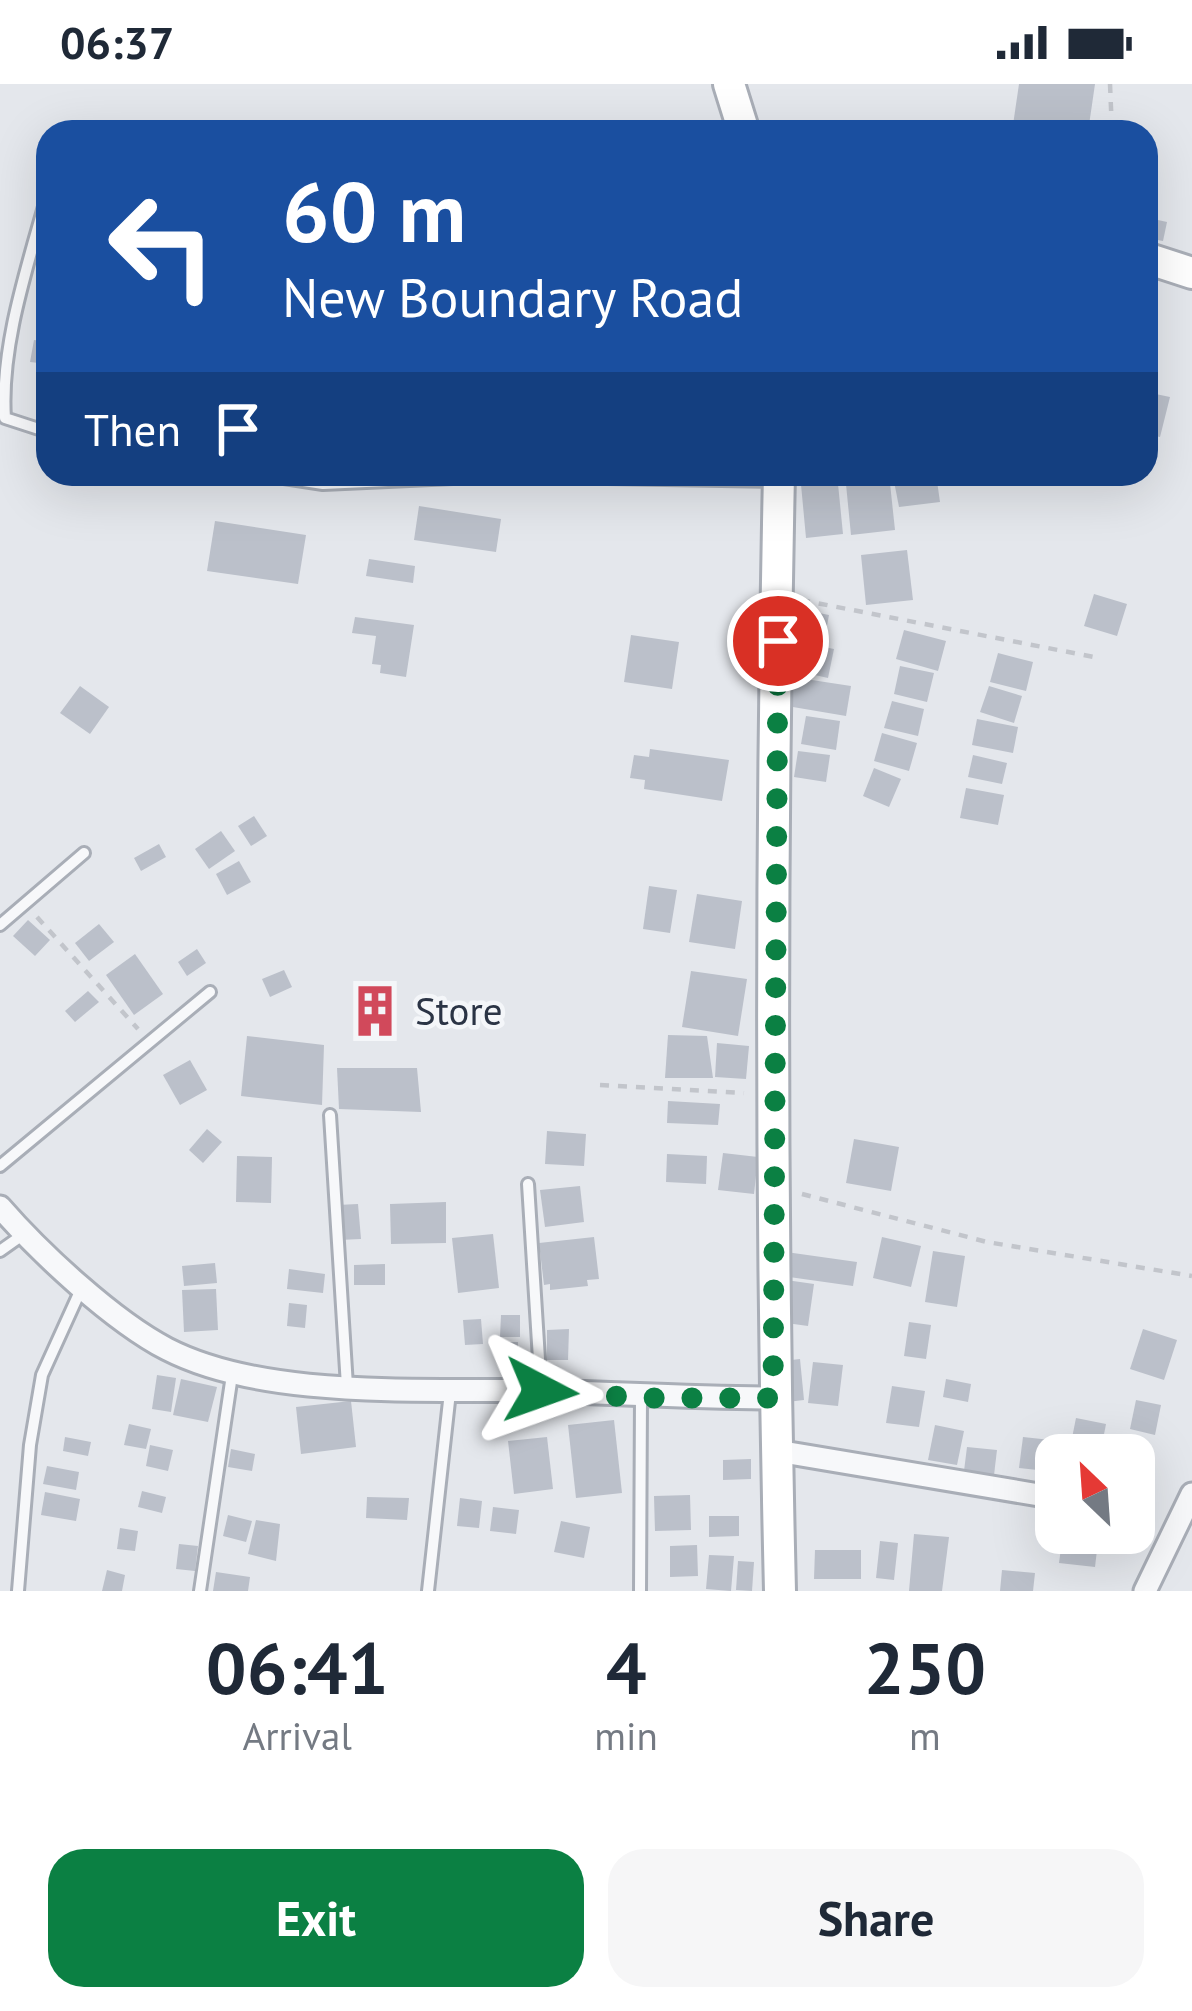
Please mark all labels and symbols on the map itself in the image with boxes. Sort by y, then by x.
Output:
pin [727,590,829,692]
building icon: Store [346,982,404,1040]
place label: Store [415,985,502,1036]
position arrow [478,1328,604,1454]
north arrow [1035,1434,1155,1554]

